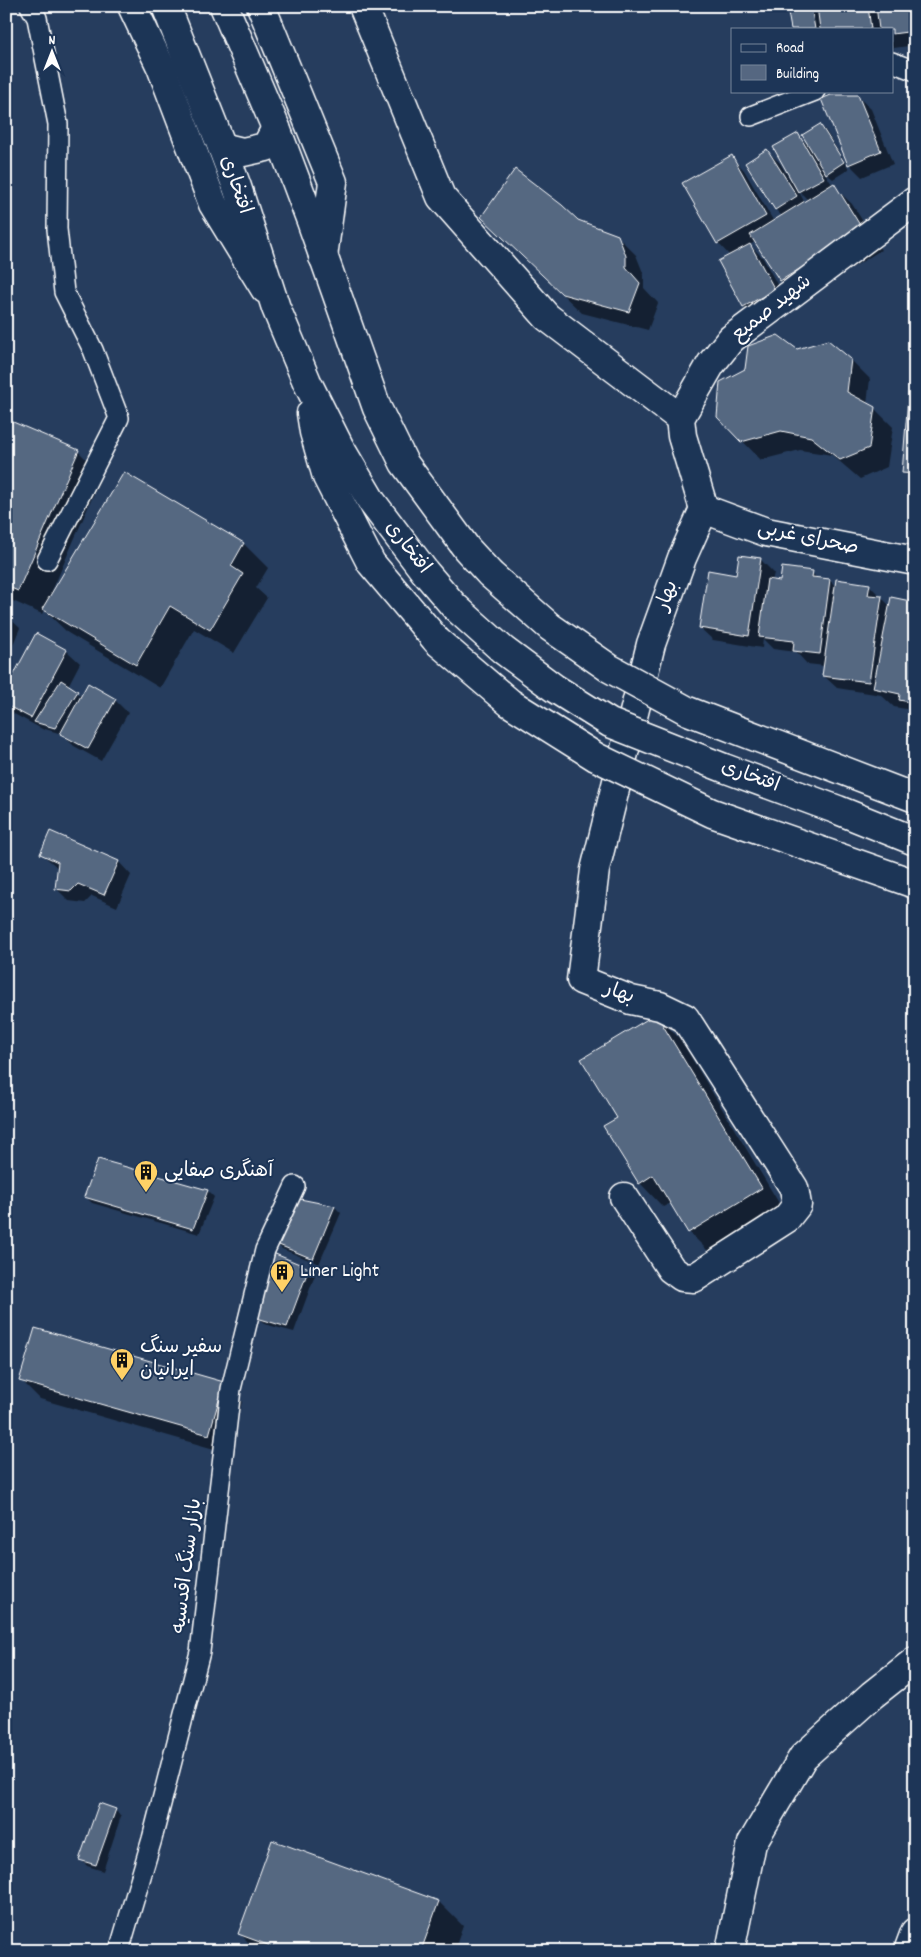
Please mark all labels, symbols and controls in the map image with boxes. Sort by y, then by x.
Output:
north arrow [28,28,78,78]
legend [731,28,894,92]
text: N [49,31,56,51]
text: Road [776,38,804,60]
text: Building [776,64,819,86]
street label: افتخاری [212,152,258,218]
street label: شهید صمیع [726,269,818,349]
street label: صحرای غربی [755,515,861,563]
street label: افتخاری [377,516,437,580]
street label: بهار [649,577,686,617]
street label: افتخاری [717,753,783,801]
street label: بهار [598,975,638,1012]
place label: آهنگری صفایی [164,1158,274,1186]
building icon: آهنگری صفایی [133,1159,159,1193]
place label: Liner Light [300,1258,379,1286]
building icon: Liner Light [269,1259,295,1293]
place label: سفیر سنگ ایرانیان [140,1334,222,1385]
building icon: سفیر سنگ ایرانیان [109,1347,135,1381]
street label: بازار سنگ اقدسیه [166,1497,210,1635]

